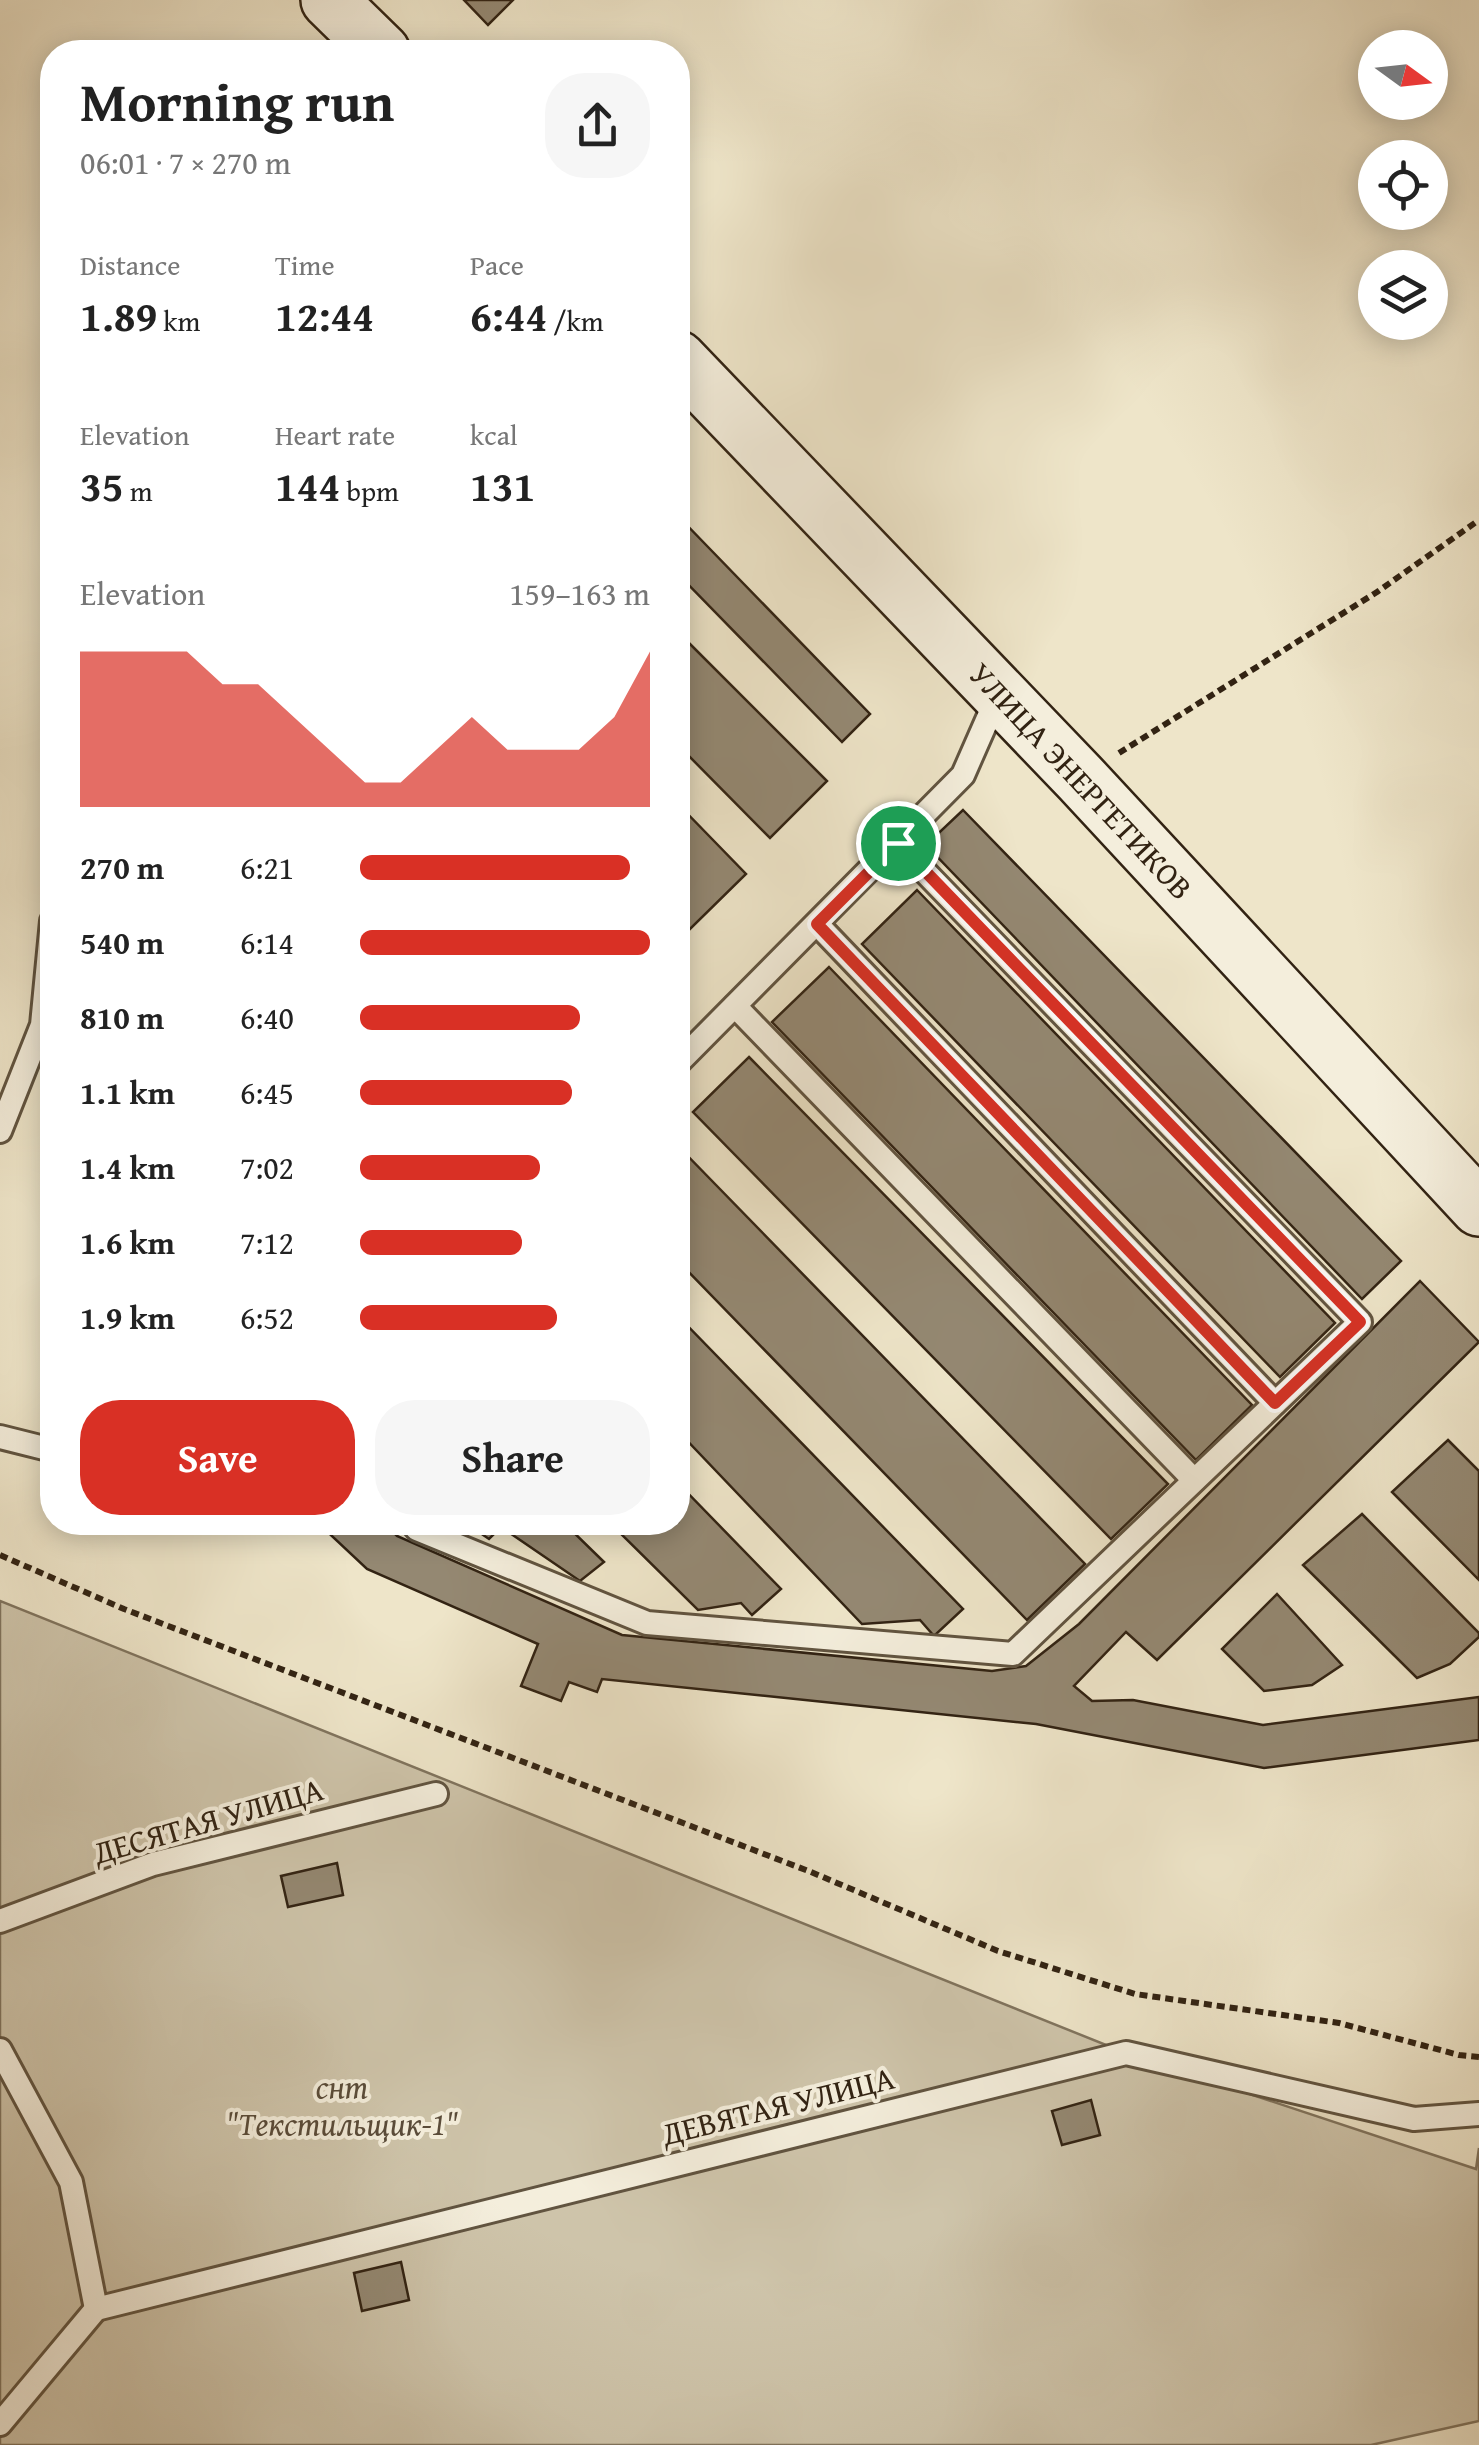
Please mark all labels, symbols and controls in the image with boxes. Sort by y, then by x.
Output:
north arrow [1358,30,1448,120]
map controls [1358,30,1448,340]
text: Morning run [80,61,394,141]
button: share [545,73,650,178]
text: 06:01 · 7 × 270 m [80,139,291,186]
button: locate [1358,140,1448,230]
text: Distance [80,244,180,285]
text: Time [275,244,335,285]
text: Pace [470,244,524,285]
button: layers [1358,250,1448,340]
text: 1.89 [80,285,157,346]
text: 12:44 [275,285,374,346]
text: 6:44 [470,285,547,346]
text: km [157,300,200,341]
text: /km [547,300,604,341]
text: Elevation [80,414,190,455]
text: Heart rate [275,414,395,455]
text: kcal [470,414,518,455]
text: 35 [80,455,124,516]
text: 144 [275,455,340,516]
text: 131 [470,455,535,516]
text: m [124,470,153,511]
text: bpm [340,470,399,511]
text: Elevation [80,570,205,617]
text: 159–163 m [509,570,650,617]
street label: УЛИЦА ЭНЕРГЕТИКОВ [959,651,1204,910]
pin [856,801,941,886]
icon: arrive [871,816,926,871]
text: 270 m [80,844,164,891]
text: 6:21 [240,844,294,891]
text: 540 m [80,919,164,966]
text: 6:14 [240,919,294,966]
text: 810 m [80,994,164,1041]
text: 6:40 [240,994,294,1041]
text: 1.1 km [80,1069,175,1116]
text: 6:45 [240,1069,294,1116]
text: 1.4 km [80,1144,175,1191]
text: 7:02 [240,1144,294,1191]
text: 1.6 km [80,1219,175,1266]
text: 7:12 [240,1219,294,1266]
text: 1.9 km [80,1294,175,1341]
text: 6:52 [240,1294,294,1341]
button: Save [80,1400,355,1515]
button: Share [375,1400,650,1515]
street label: ДЕСЯТАЯ УЛИЦА [86,1765,329,1876]
street label: ДЕВЯТАЯ УЛИЦА [656,2054,900,2157]
park label: снт "Текстильщик-1" [226,2063,458,2147]

